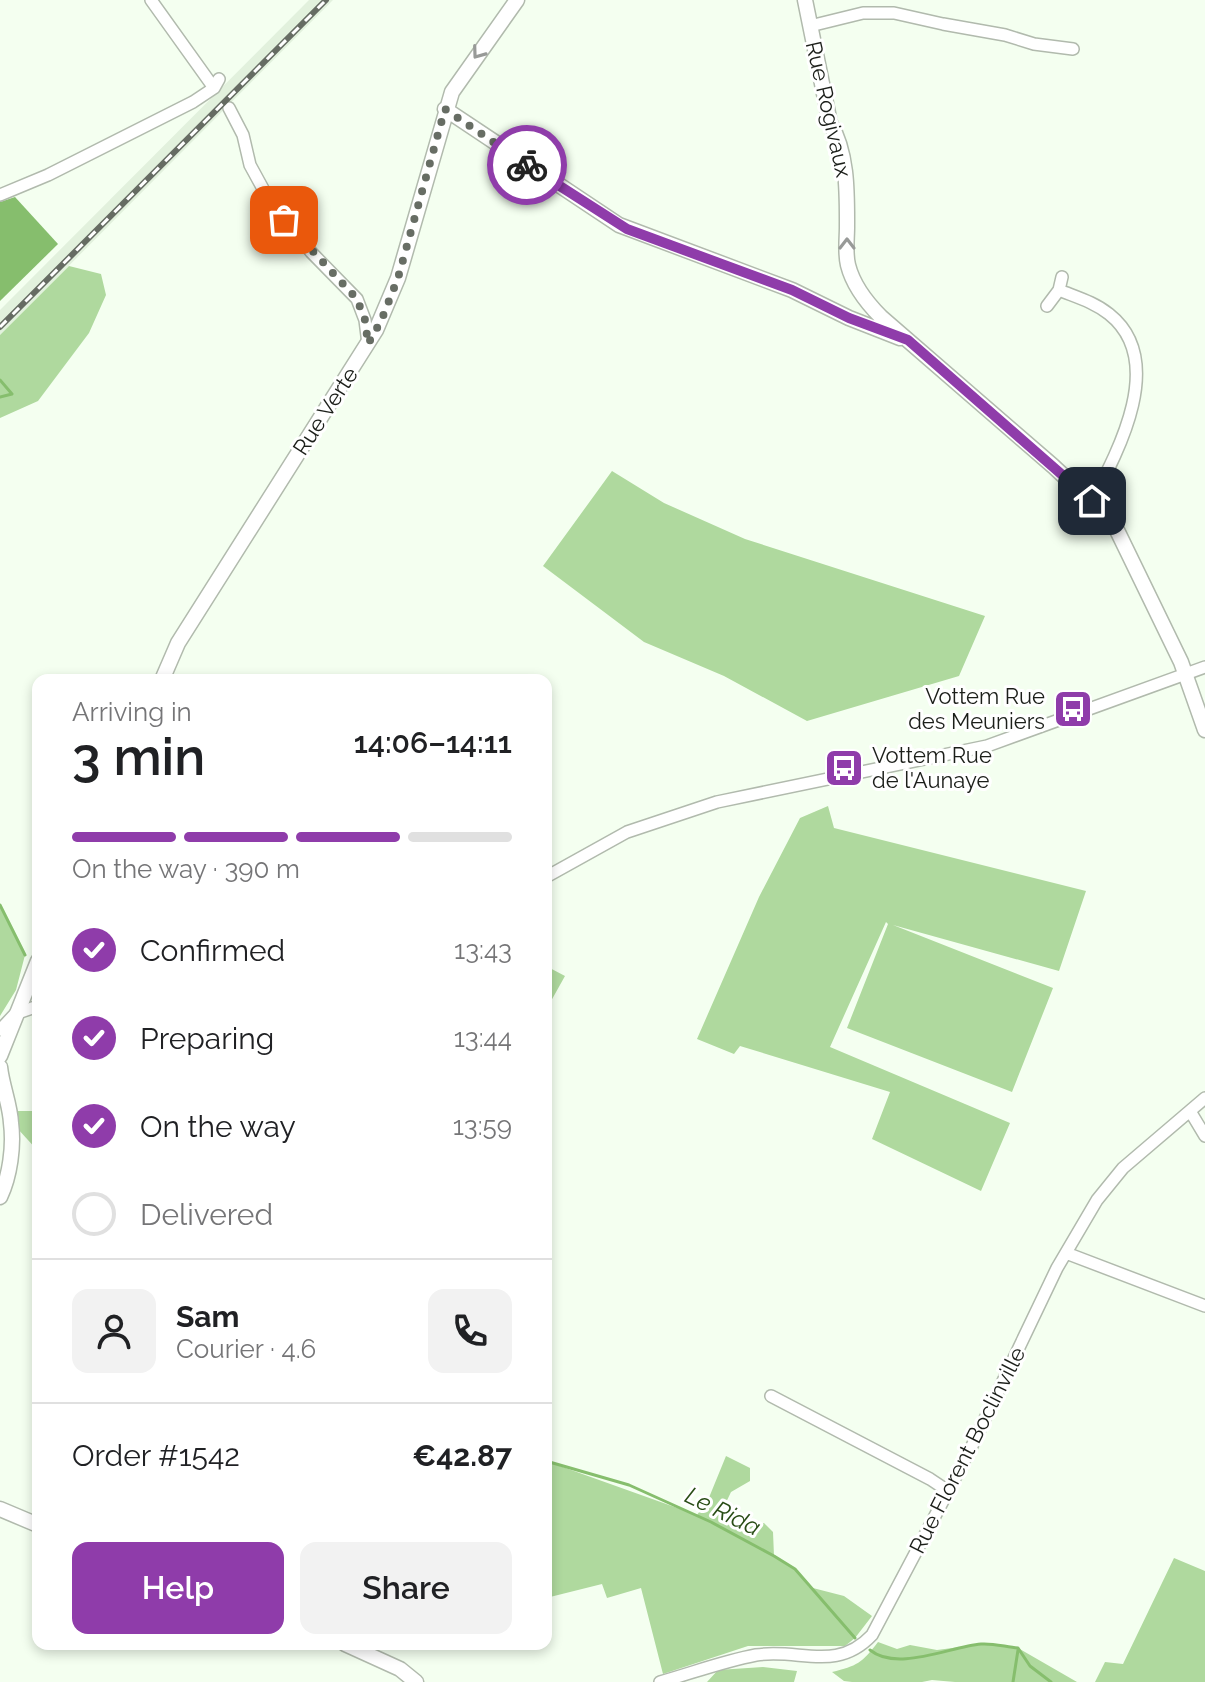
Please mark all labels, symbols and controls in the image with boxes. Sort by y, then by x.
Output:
street label: Rue Rogivaux [801,38,857,180]
one-way arrow [474,44,488,59]
courier [487,125,567,205]
icon: bike [505,143,549,187]
pin [250,186,318,254]
icon: bag [262,198,306,242]
one-way arrow [838,237,856,250]
street label: Rue Verte [287,362,363,460]
pin [1058,467,1126,535]
icon: home [1070,479,1114,523]
place label: Vottem Rue des Meuniers [908,683,1045,734]
bus stop icon: Vottem Rue des Meuniers [1052,688,1094,730]
text: Arriving in [72,697,192,727]
text: 14:06–14:11 [354,725,512,760]
text: 3 min [72,726,205,787]
place label: Vottem Rue de l'Aunaye [872,742,992,793]
bus stop icon: Vottem Rue de l'Aunaye [823,747,865,789]
text: On the way · 390 m [72,854,300,884]
icon: check [72,928,116,972]
text: Confirmed [140,933,285,968]
text: 13:43 [454,935,512,965]
icon: check [72,1016,116,1060]
text: Preparing [140,1021,274,1056]
text: 13:44 [454,1023,512,1053]
icon: check [72,1104,116,1148]
text: On the way [140,1109,296,1144]
text: 13:59 [453,1111,512,1141]
text: Delivered [140,1197,273,1232]
button: person [72,1289,156,1373]
button: phone [428,1289,512,1373]
text: Sam [176,1299,239,1334]
text: Courier · 4.6 [176,1334,316,1364]
street label: Rue Florent Boclinville [904,1342,1030,1558]
text: Order #1542 [72,1438,240,1473]
text: €42.87 [412,1438,512,1473]
water label: Le Rida [681,1480,765,1542]
button: Help [72,1542,284,1634]
button: Share [300,1542,512,1634]

